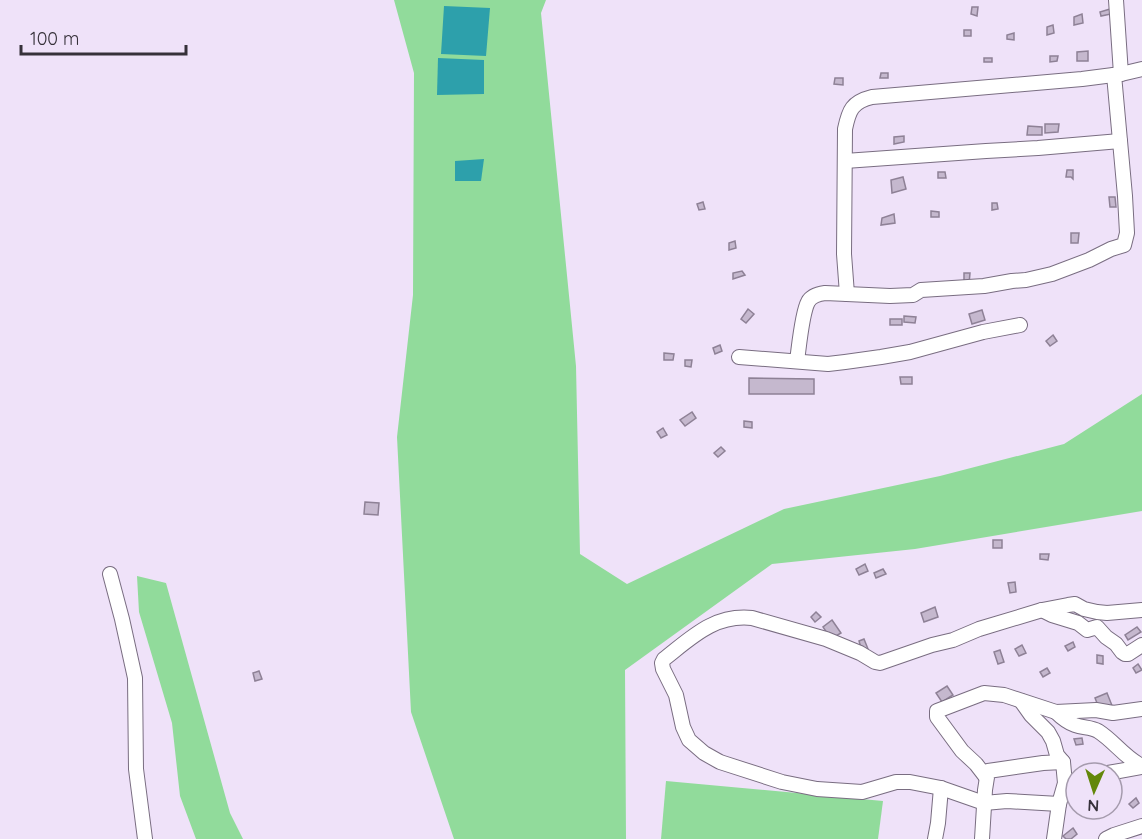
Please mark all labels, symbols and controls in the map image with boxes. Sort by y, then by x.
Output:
scale bar [21,18,186,56]
text: 100 m [30,27,79,50]
north arrow [1064,761,1124,821]
text: N [1087,796,1100,816]

